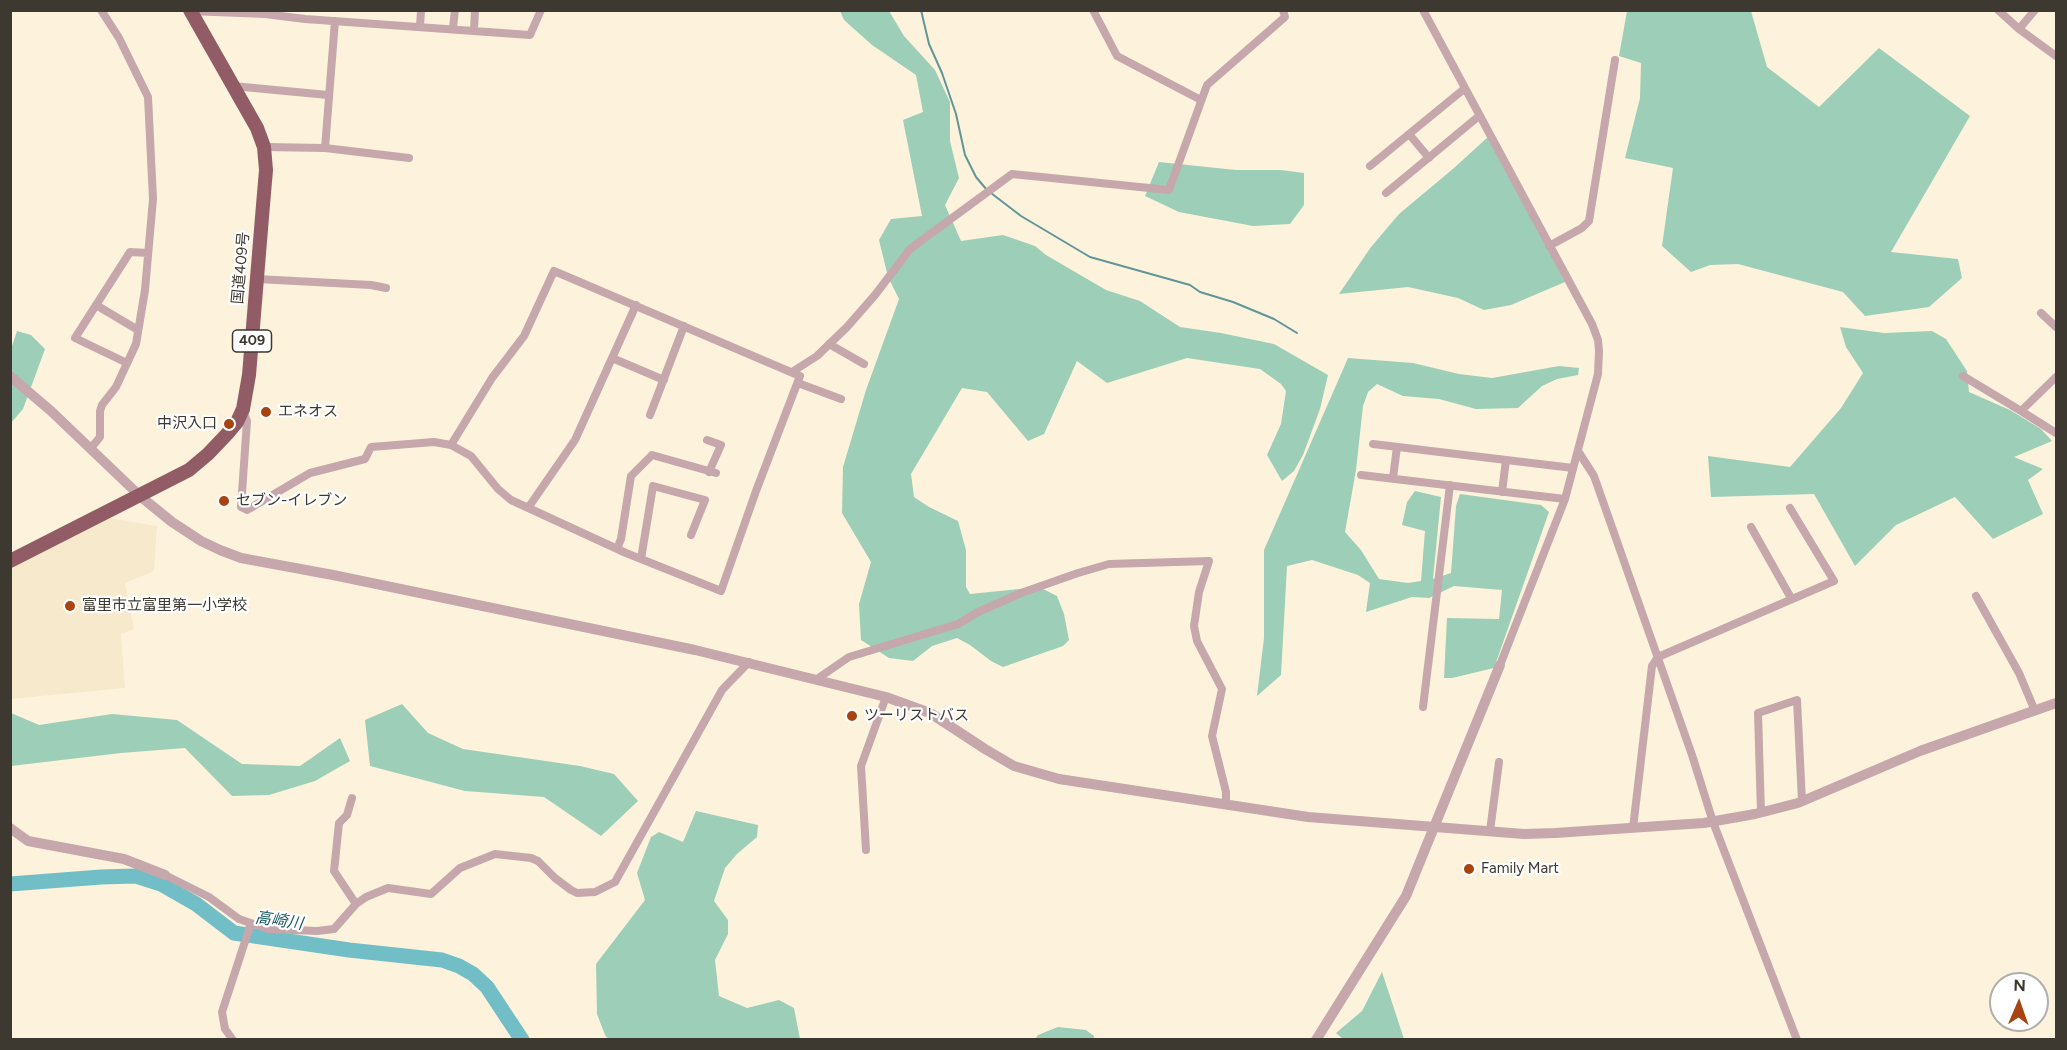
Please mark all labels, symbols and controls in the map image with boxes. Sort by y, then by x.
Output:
street label: 国道409号 [229,231,253,305]
road number: 409 [232,330,272,352]
place label: エネオス [278,403,338,421]
marker: エネオス [259,405,273,419]
place label: 中沢入口 [157,415,217,433]
marker: 中沢入口 [222,417,236,431]
place label: セブン-イレブン [236,492,347,510]
marker: セブン-イレブン [217,494,231,508]
place label: 富里市立富里第一小学校 [82,597,247,615]
marker: 富里市立富里第一小学校 [63,599,77,613]
place label: ツーリストバス [864,707,969,725]
marker: ツーリストバス [845,709,859,723]
place label: Family Mart [1481,860,1559,878]
marker: Family Mart [1462,862,1476,876]
water label: 高崎川 [254,908,304,934]
north arrow [1989,972,2049,1032]
text: N [2013,976,2026,995]

